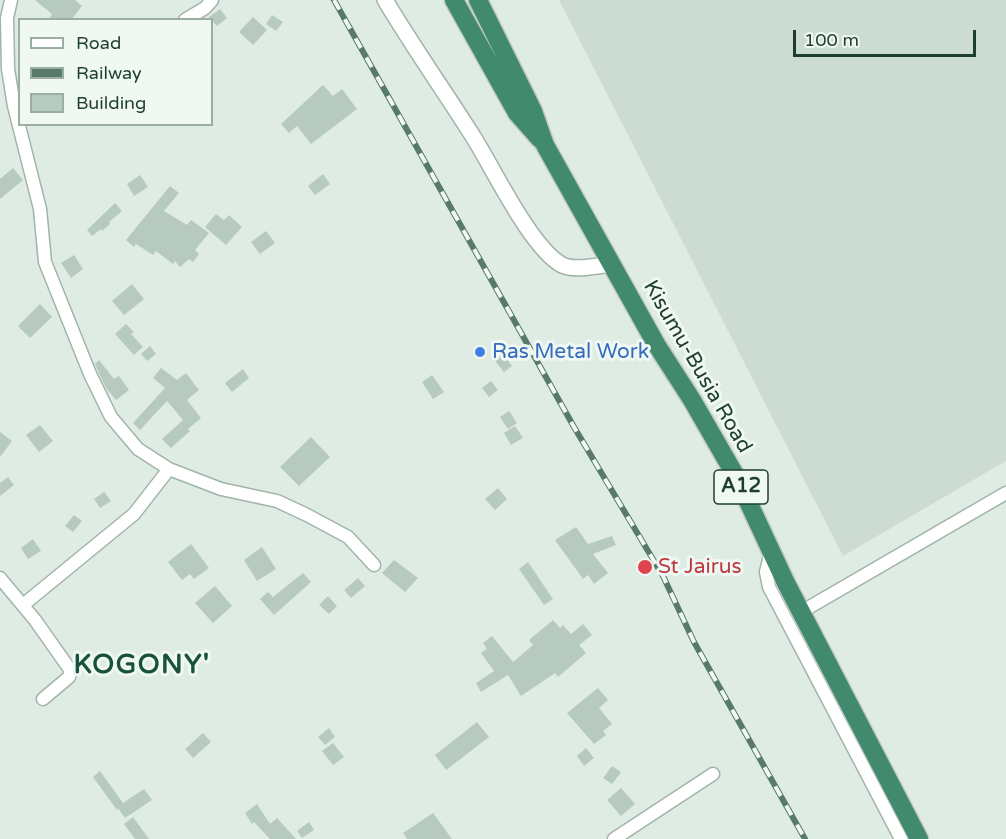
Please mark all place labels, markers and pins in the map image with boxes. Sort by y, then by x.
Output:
place label: Ras Metal Work [492,339,649,365]
marker: Ras Metal Work [473,345,487,359]
place label: St Jairus [658,554,742,580]
marker: St Jairus [636,558,654,576]

